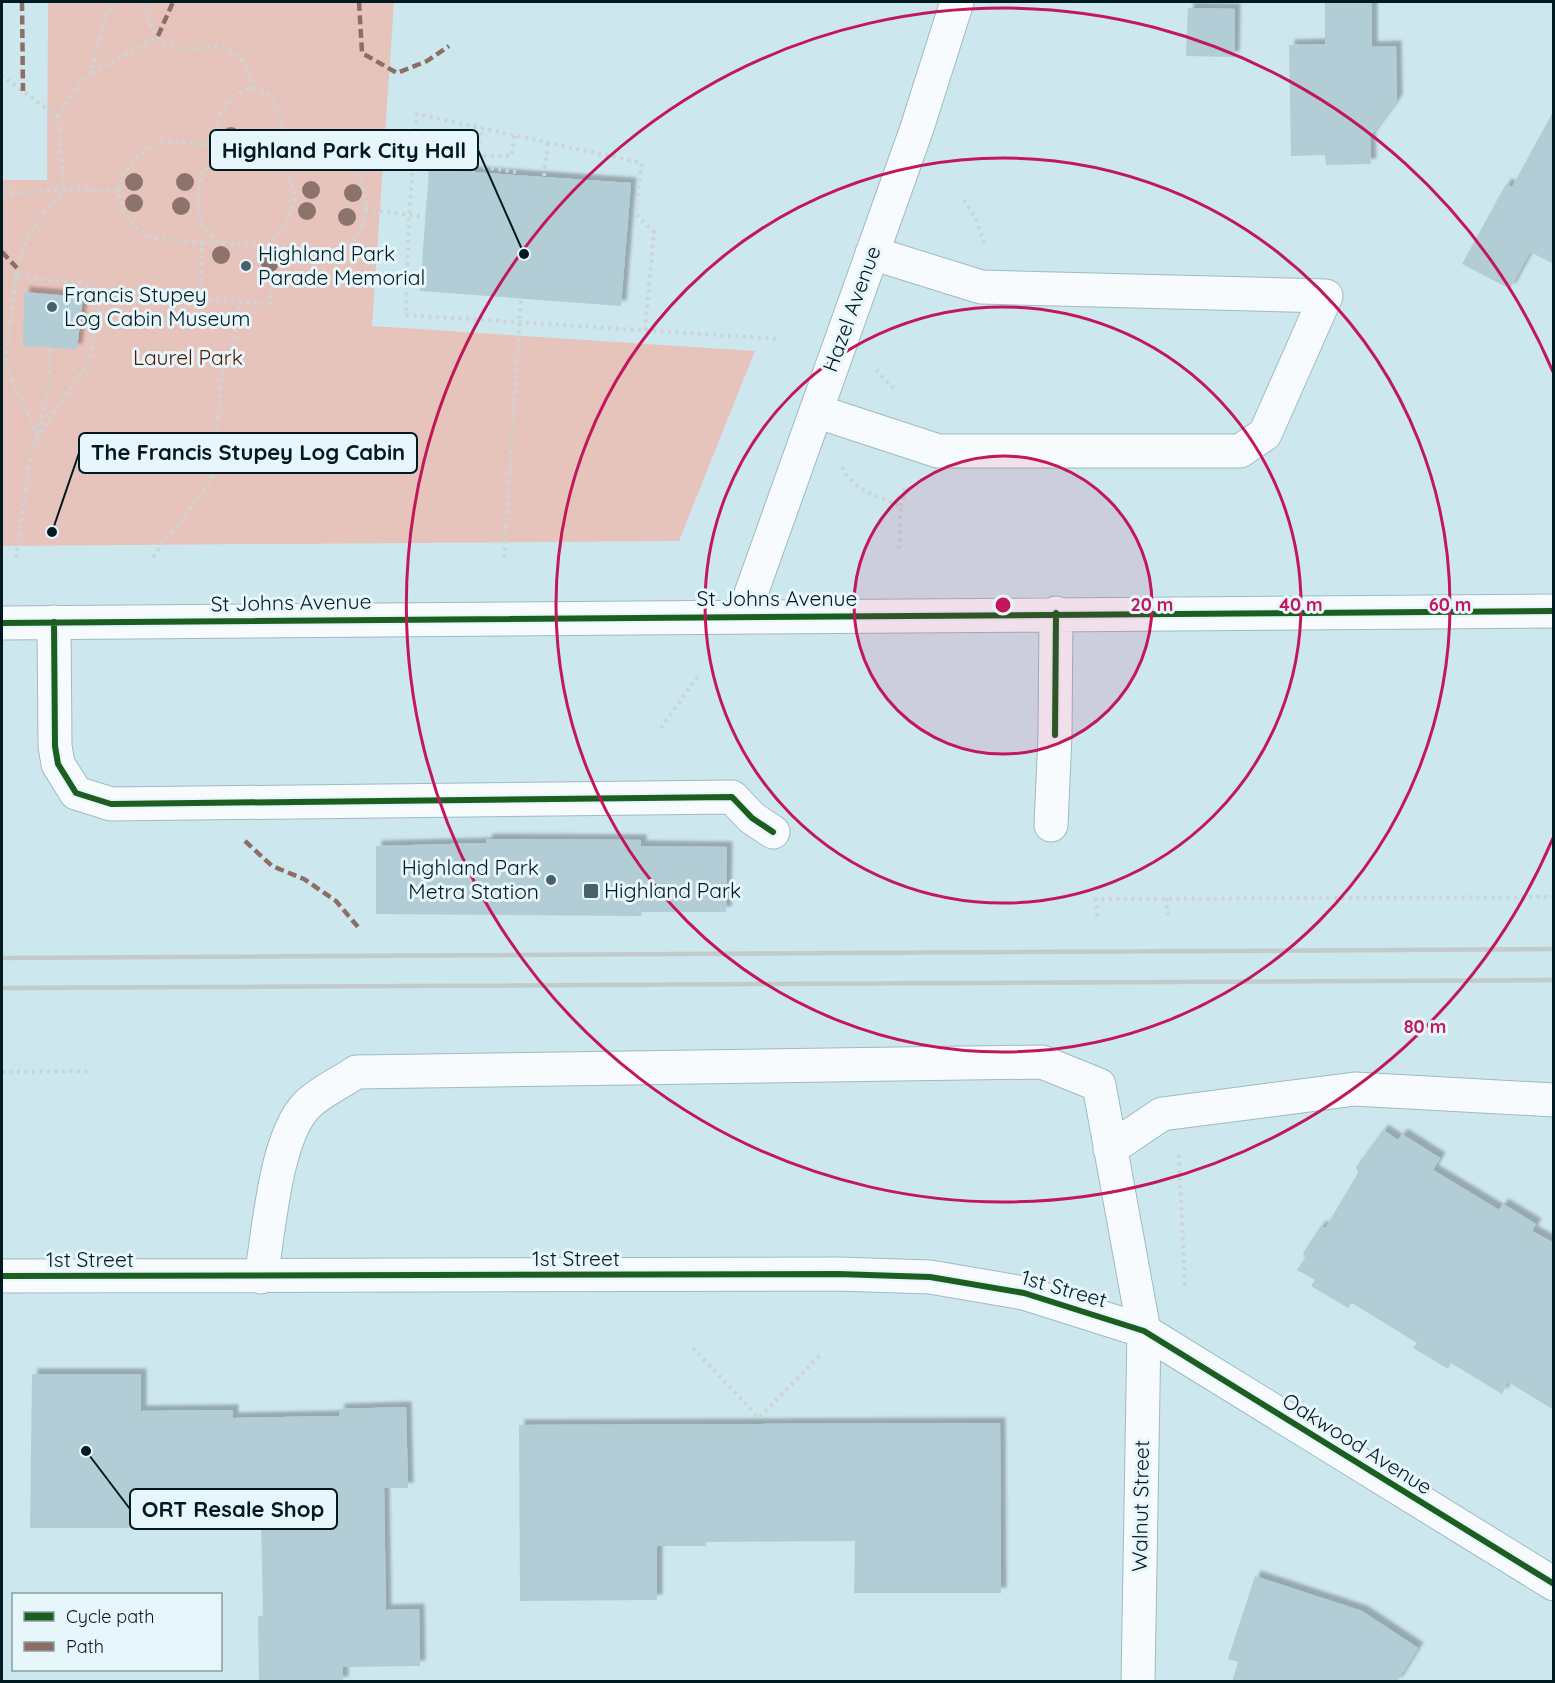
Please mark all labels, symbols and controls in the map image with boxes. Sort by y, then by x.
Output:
callout: Highland Park City Hall [210,130,478,170]
text: Highland Park City Hall [222,136,466,164]
place label: Highland Park Parade Memorial [258,240,425,290]
street label: Hazel Avenue [816,242,886,375]
marker: Highland Park Parade Memorial [239,259,253,273]
place label: Francis Stupey Log Cabin Museum [64,281,250,331]
marker: Francis Stupey Log Cabin Museum [45,300,59,314]
park label: Laurel Park [133,344,243,370]
callout: The Francis Stupey Log Cabin [79,433,417,473]
text: The Francis Stupey Log Cabin [91,438,405,466]
street label: St Johns Avenue [697,585,857,611]
street label: St Johns Avenue [210,588,372,616]
text: 20 m [1131,593,1173,616]
text: 40 m [1279,593,1323,616]
text: 60 m [1429,593,1471,616]
centre of rings [993,595,1013,615]
place label: Highland Park Metra Station [402,854,539,904]
marker: Highland Park Metra Station [544,873,558,887]
place label: Highland Park [604,877,741,903]
marker: Highland Park [582,882,600,900]
text: 80 m [1404,1015,1446,1038]
street label: 1st Street [532,1245,620,1271]
street label: 1st Street [46,1246,134,1272]
street label: 1st Street [1018,1263,1110,1313]
street label: Oakwood Avenue [1278,1387,1437,1500]
street label: Walnut Street [1126,1440,1154,1572]
callout: ORT Resale Shop [130,1489,337,1529]
text: ORT Resale Shop [142,1495,324,1523]
legend [12,1593,222,1671]
text: Cycle path [66,1605,154,1628]
text: Path [66,1635,104,1658]

